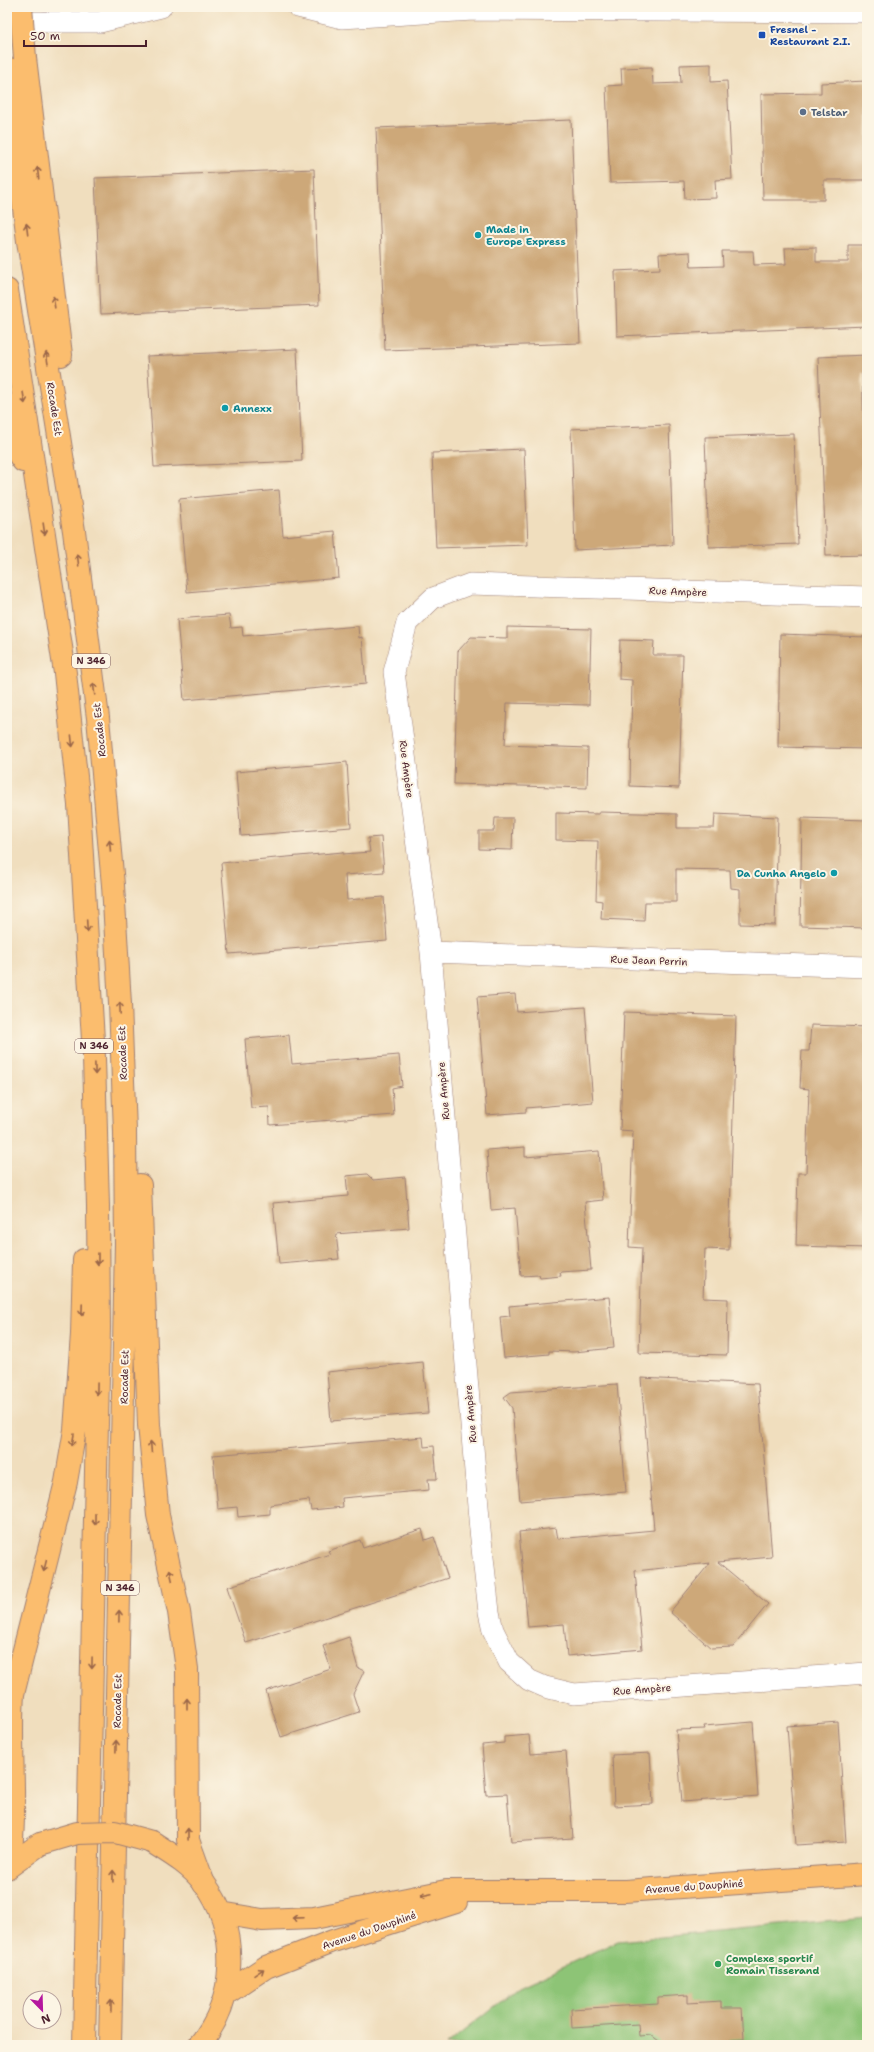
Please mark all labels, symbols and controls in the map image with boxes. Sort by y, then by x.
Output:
scale bar [24,22,146,48]
place label: Fresnel - Restaurant Z.I. [770,23,850,48]
text: 50 m [30,28,60,44]
marker: Fresnel - Restaurant Z.I. [757,30,767,40]
place label: Telstar [811,106,848,119]
marker: Telstar [798,107,808,117]
one-way arrow [35,167,42,180]
one-way arrow [23,223,31,236]
place label: Made in Europe Express [486,223,566,248]
marker: Made in Europe Express [473,230,483,240]
one-way arrow [50,296,58,309]
one-way arrow [43,352,51,365]
street label: Rocade Est [44,381,65,437]
one-way arrow [20,391,28,404]
place label: Annexx [233,402,272,415]
marker: Annexx [220,403,230,413]
one-way arrow [40,522,48,535]
one-way arrow [74,554,82,567]
street label: Rue Ampère [649,584,708,599]
road number: N 346 [72,654,110,668]
one-way arrow [91,683,98,696]
street label: Rocade Est [90,702,109,758]
one-way arrow [69,734,76,747]
street label: Rue Ampère [397,739,417,799]
one-way arrow [106,840,113,853]
place label: Da Cunha Angelo [737,867,826,880]
marker: Da Cunha Angelo [829,868,839,878]
one-way arrow [83,919,90,932]
street label: Rue Jean Perrin [610,953,688,968]
one-way arrow [116,1002,124,1015]
street label: Rocade Est [115,1026,130,1080]
road number: N 346 [75,1039,113,1053]
street label: Rue Ampère [434,1061,453,1120]
one-way arrow [91,1062,99,1075]
one-way arrow [94,1252,102,1265]
one-way arrow [79,1303,86,1316]
street label: Rocade Est [118,1350,131,1404]
one-way arrow [94,1382,101,1395]
street label: Rue Ampère [461,1384,480,1443]
one-way arrow [69,1433,77,1446]
one-way arrow [148,1441,155,1454]
one-way arrow [91,1512,99,1525]
one-way arrow [40,1559,48,1572]
one-way arrow [167,1569,175,1582]
road number: N 346 [101,1581,139,1595]
one-way arrow [115,1610,123,1623]
one-way arrow [88,1656,96,1669]
street label: Rocade Est [111,1674,124,1728]
street label: Rue Ampère [613,1681,672,1698]
one-way arrow [183,1698,191,1711]
one-way arrow [113,1740,120,1753]
one-way arrow [184,1828,192,1841]
one-way arrow [110,1870,117,1883]
street label: Avenue du Dauphiné [644,1877,744,1896]
one-way arrow [419,1891,432,1899]
street label: Avenue du Dauphiné [321,1908,418,1953]
one-way arrow [292,1915,305,1922]
place label: Complexe sportif Romain Tisserand [726,1952,819,1977]
marker: Complexe sportif Romain Tisserand [713,1959,723,1969]
one-way arrow [254,1968,265,1976]
north arrow [22,1990,62,2030]
one-way arrow [107,2000,115,2013]
text: N [39,2010,53,2027]

